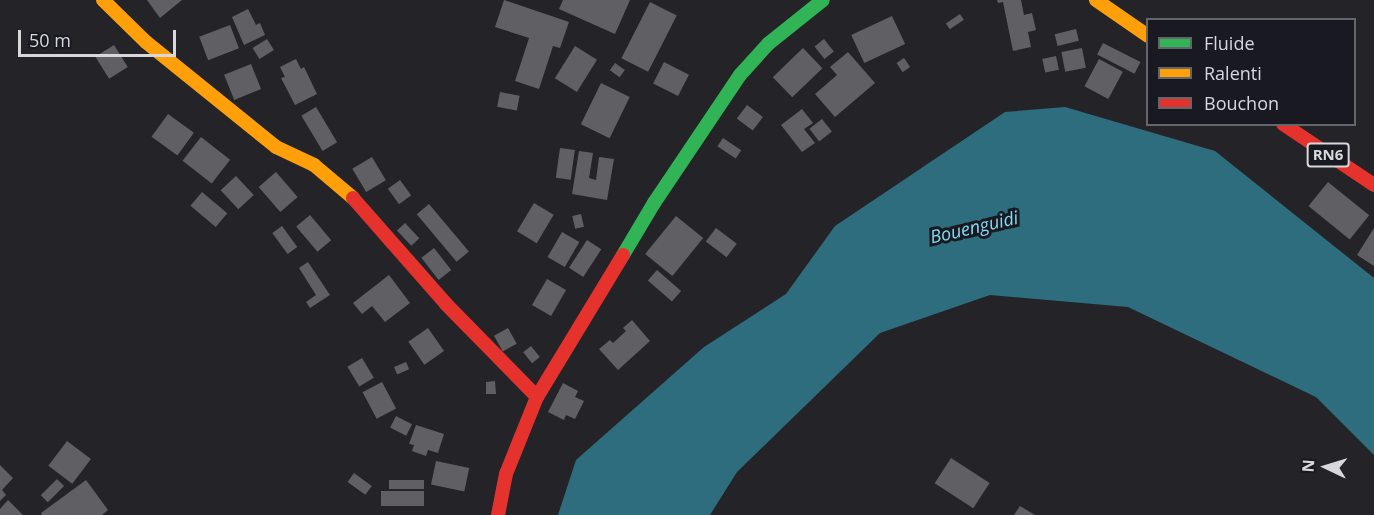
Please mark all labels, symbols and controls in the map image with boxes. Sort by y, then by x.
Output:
scale bar [21,18,178,56]
legend [1146,18,1356,126]
text: 50 m [29,28,71,52]
text: Fluide [1204,31,1255,55]
text: Ralenti [1204,61,1262,85]
text: Bouchon [1204,91,1279,115]
road number: RN6 [1306,143,1350,167]
water label: Bouenguidi [928,206,1020,248]
north arrow [1296,437,1356,497]
text: N [1297,458,1319,473]

